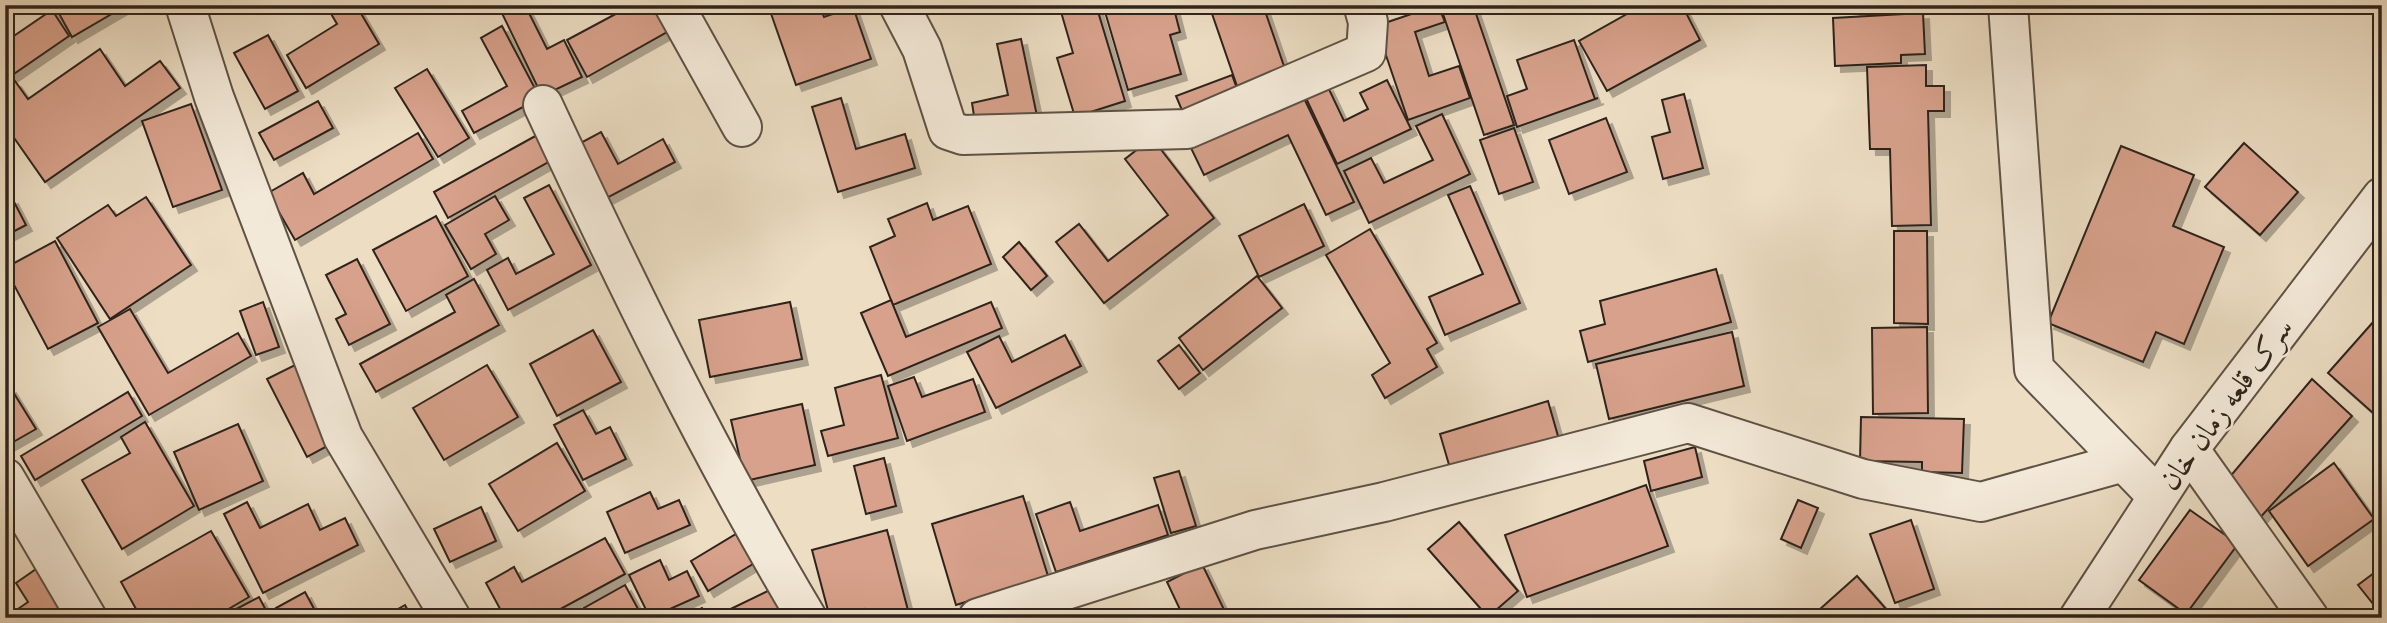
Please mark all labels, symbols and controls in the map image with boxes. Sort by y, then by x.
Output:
street label: سرک قلعه زمان خان [2151,310,2302,498]

